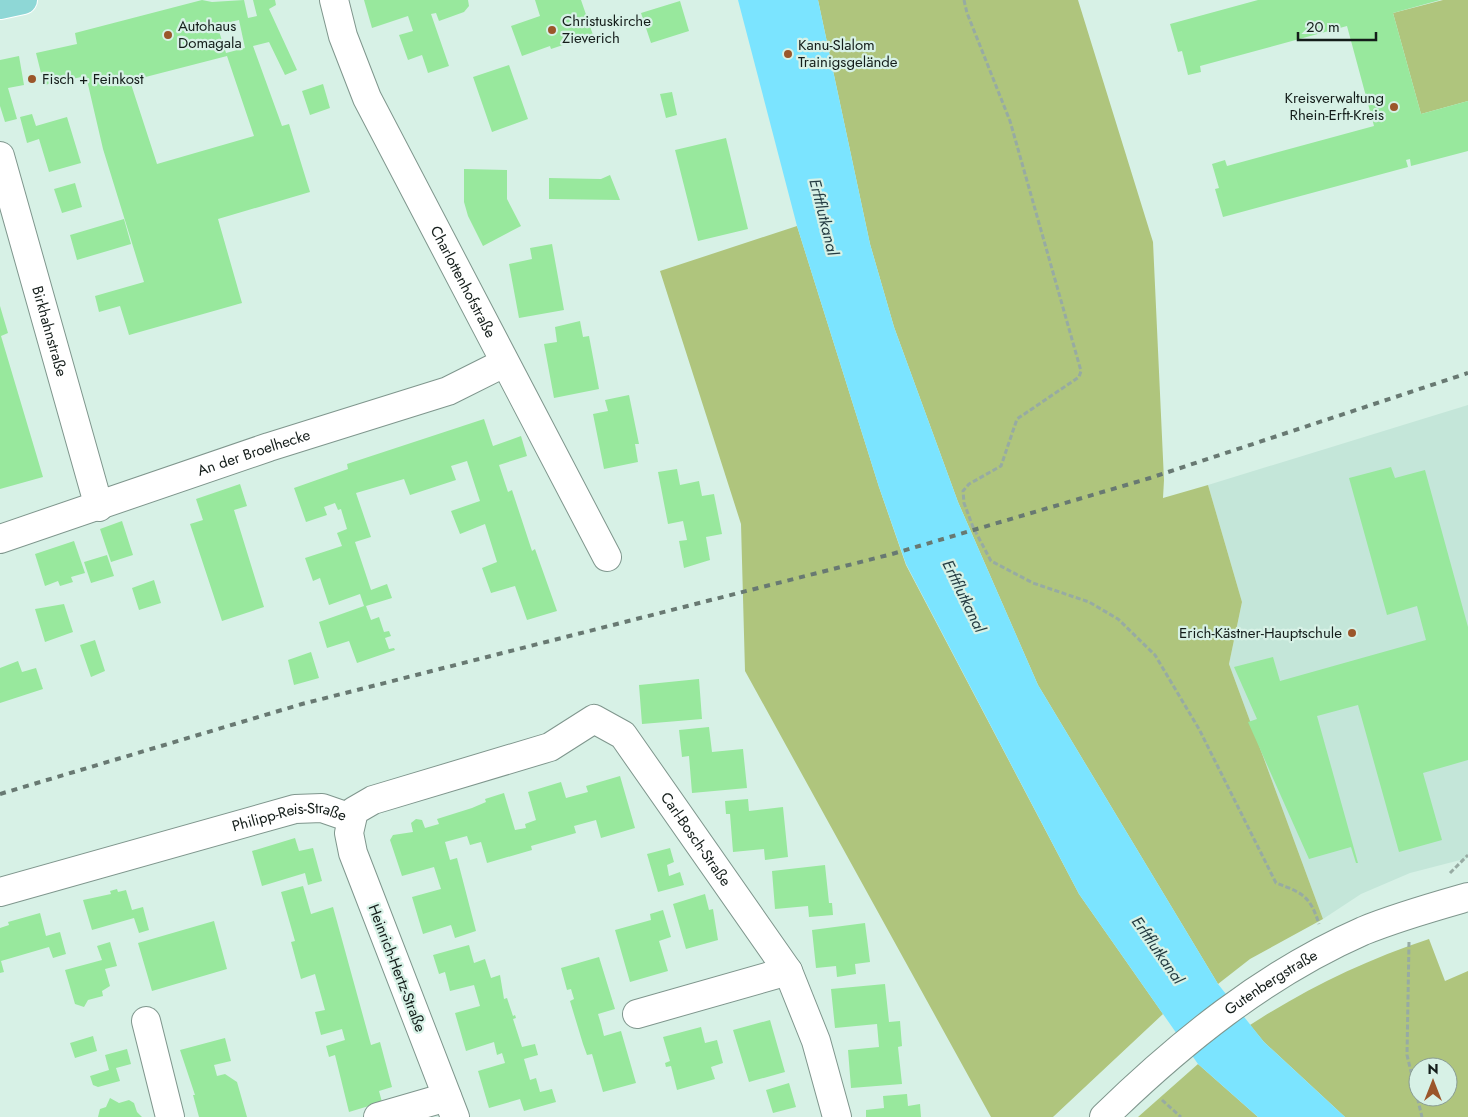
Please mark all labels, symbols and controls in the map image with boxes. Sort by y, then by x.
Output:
place label: Christuskirche Zieverich [562,10,651,49]
scale bar [1298,10,1376,42]
place label: Autohaus Domagala [178,15,242,54]
text: 20 m [1306,16,1340,38]
marker: Christuskirche Zieverich [546,24,558,36]
marker: Autohaus Domagala [162,29,174,41]
place label: Kanu-Slalom Trainigsgelände [798,34,898,73]
marker: Kanu-Slalom Trainigsgelände [782,48,794,60]
place label: Fisch + Feinkost [42,68,144,90]
marker: Fisch + Feinkost [26,73,38,85]
place label: Kreisverwaltung Rhein-Erft-Kreis [1285,87,1384,126]
marker: Kreisverwaltung Rhein-Erft-Kreis [1388,101,1400,113]
water label: Erftflutkanal [803,176,845,259]
street label: Charlottenhofstraße [425,222,502,342]
street label: Birkhahnstraße [26,283,73,379]
street label: An der Broelhecke [194,424,313,482]
water label: Erftflutkanal [937,556,992,637]
place label: Erich-Kästner-Hauptschule [1179,622,1342,644]
marker: Erich-Kästner-Hauptschule [1346,627,1358,639]
street label: Carl-Bosch-Straße [655,788,737,891]
street label: Philipp-Reis-Straße [229,797,350,837]
street label: Heinrich-Hertz-Straße [363,901,432,1035]
water label: Erftflutkanal [1126,911,1191,990]
street label: Gutenbergstraße [1220,944,1322,1020]
north arrow [1408,1057,1458,1107]
text: N [1427,1059,1439,1079]

